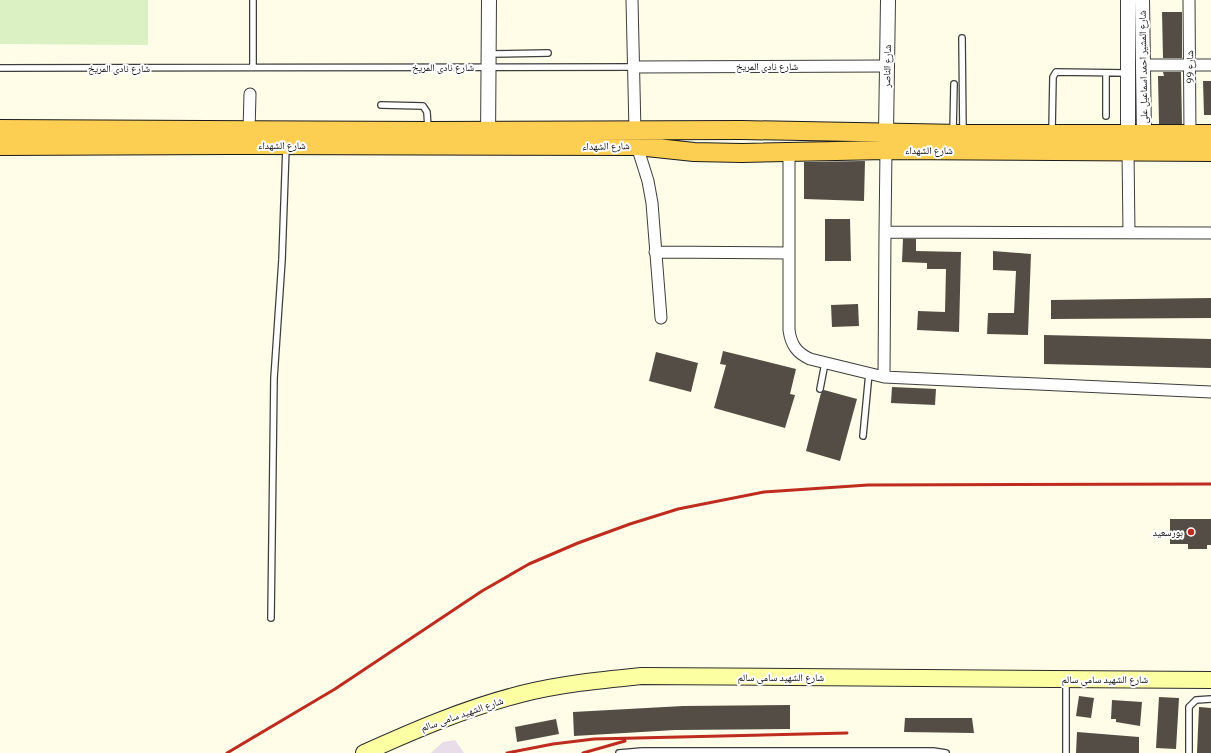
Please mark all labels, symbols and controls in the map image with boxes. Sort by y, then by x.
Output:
street label: شارع المشير احمد اسماعيل على [1136,10,1150,124]
street label: شارع الناصر [880,44,894,89]
street label: شارع 99 [1183,50,1197,84]
street label: شارع نادى المريخ [736,60,798,73]
street label: شارع نادى المريخ [412,61,474,74]
street label: شارع نادى المريخ [88,62,150,75]
street label: شارع الشهداء [258,139,306,152]
street label: شارع الشهداء [582,139,630,153]
street label: شارع الشهداء [905,144,953,157]
place label: بورسعيد [1153,526,1183,539]
marker: بورسعيد [1186,527,1196,537]
street label: شارع الشهيد سامى سالم [738,671,825,685]
street label: شارع الشهيد سامى سالم [1062,673,1149,687]
street label: شارع الشهيد سامى سالم [419,694,506,735]

